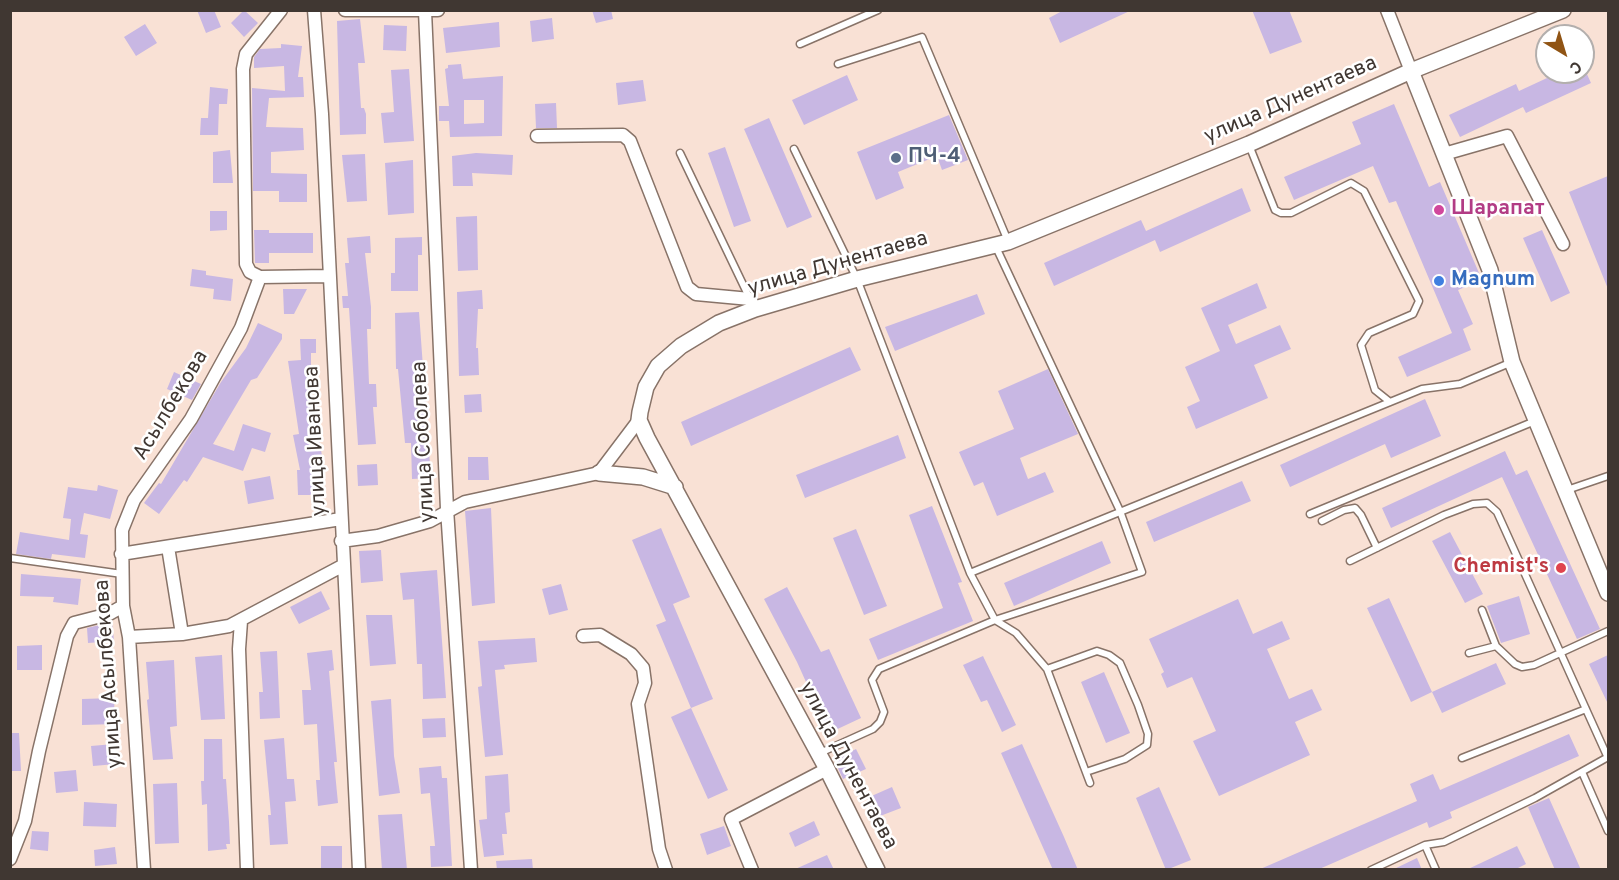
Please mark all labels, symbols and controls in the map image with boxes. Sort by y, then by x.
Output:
north arrow [1535,24,1595,84]
street label: улица Дунентаева [1201,52,1381,150]
text: С [1565,56,1585,78]
place label: ПЧ-4 [908,145,961,171]
marker: ПЧ-4 [889,151,903,165]
place label: Шарапат [1451,197,1545,223]
marker: Шарапат [1432,203,1446,217]
street label: улица Дунентаева [745,227,931,303]
place label: Magnum [1451,268,1535,294]
marker: Magnum [1432,274,1446,288]
street label: Асылбекова [129,346,215,466]
street label: улица Соболева [408,361,442,523]
street label: улица Иванова [300,365,334,517]
place label: Chemist's [1453,555,1549,581]
marker: Chemist's [1554,561,1568,575]
street label: улица Асылбекова [91,579,129,769]
street label: улица Дунентаева [792,678,902,854]

